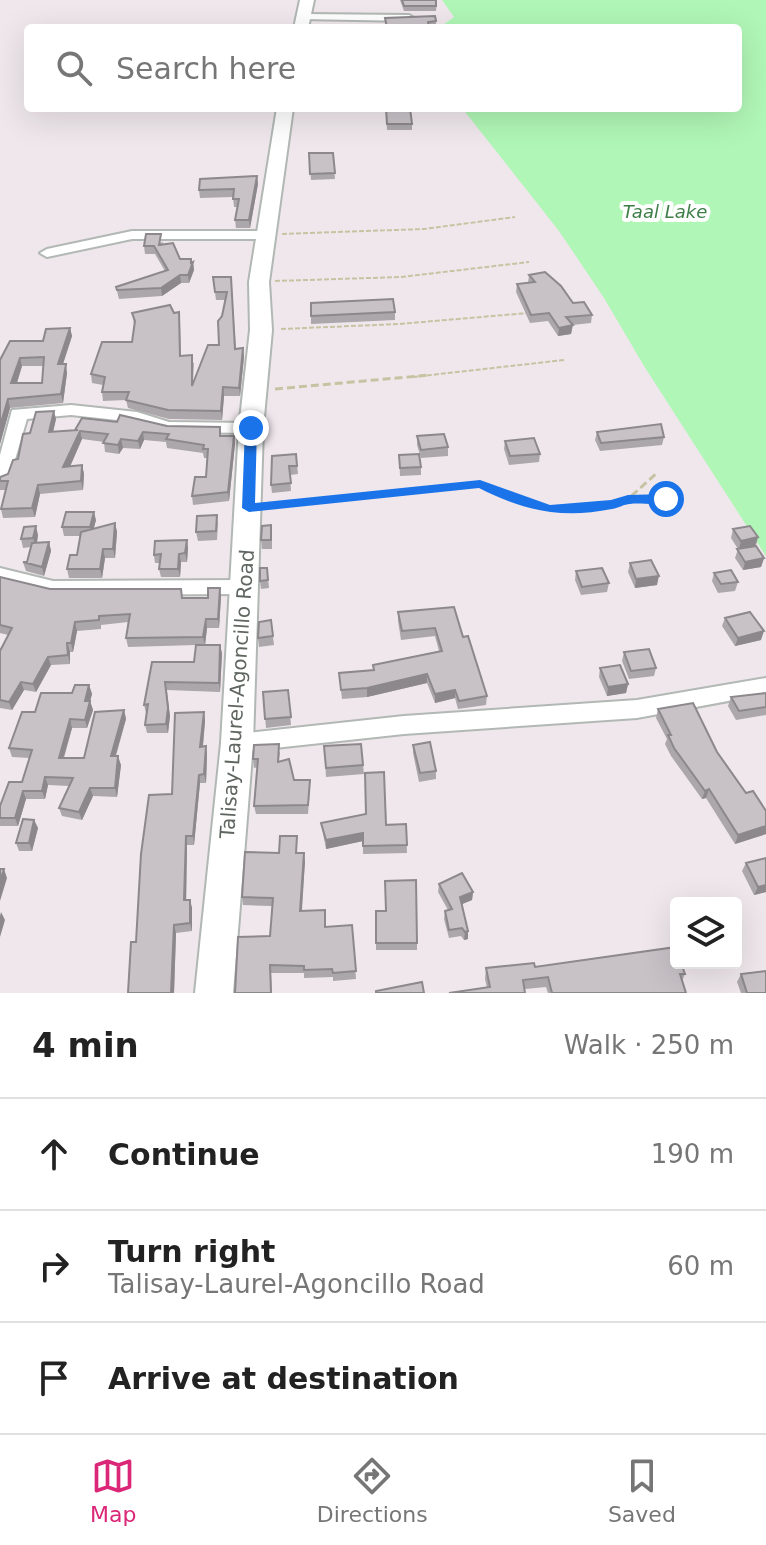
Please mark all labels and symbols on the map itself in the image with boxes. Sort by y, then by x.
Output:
water label: Taal Lake [623,201,707,222]
route end [233,410,269,446]
route start [648,481,684,517]
street label: Talisay-Laurel-Agoncillo Road [215,549,259,840]

